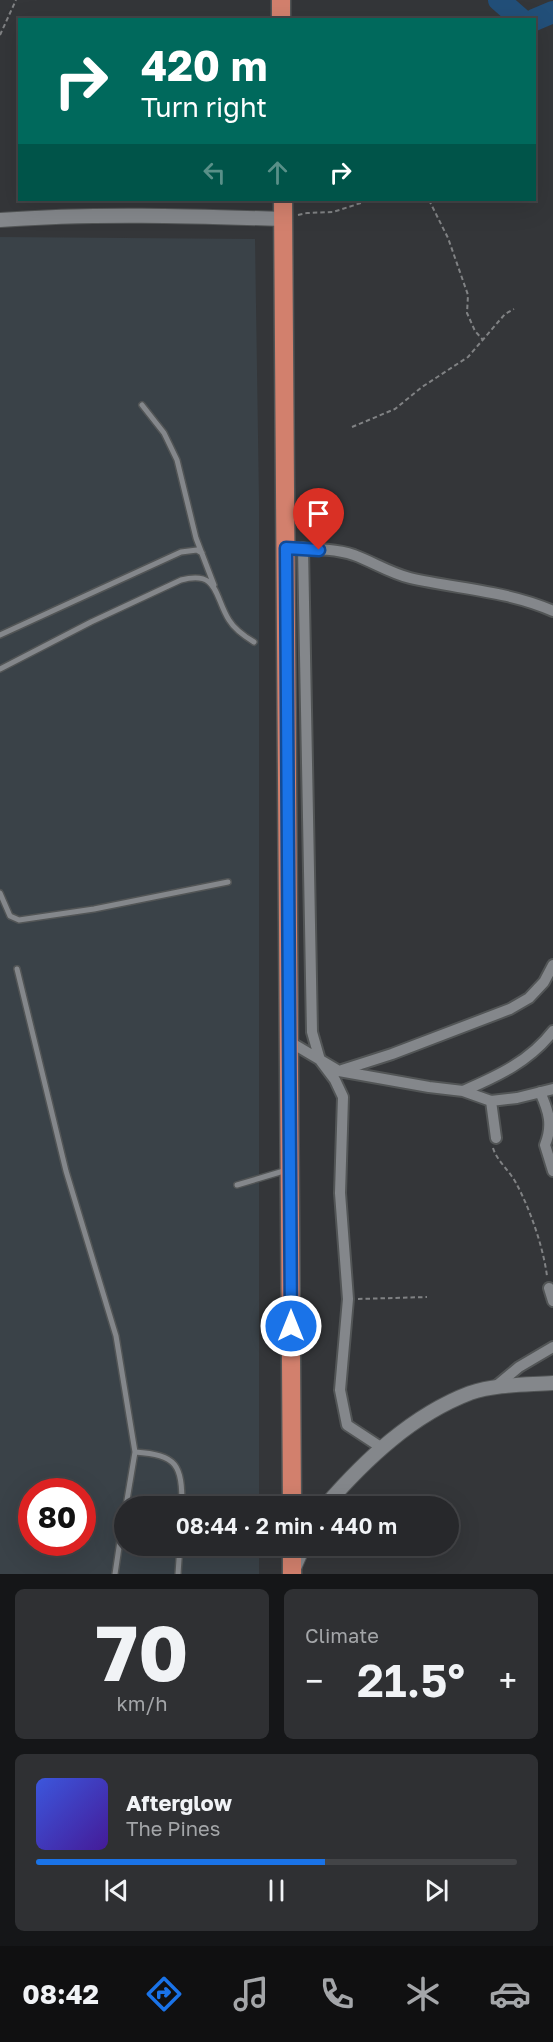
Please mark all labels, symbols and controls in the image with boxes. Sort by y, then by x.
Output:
text: 420 m [141,40,267,90]
icon: right [42,42,120,120]
text: Turn right [141,91,267,123]
icon: left [198,156,231,189]
icon: ahead [261,156,294,189]
icon: right [324,156,357,189]
pin [293,488,344,550]
icon: arrive [302,497,335,530]
position arrow [259,1294,323,1358]
speed limit sign: 80 [18,1478,96,1556]
text: 08:44 · 2 min · 440 m [176,1512,397,1539]
text: 70 [95,1605,189,1698]
text: Climate [305,1623,379,1647]
text: 21.5° [357,1653,465,1707]
text: − [305,1661,323,1700]
text: + [499,1661,517,1700]
text: km/h [117,1691,167,1715]
text: Afterglow [126,1789,232,1816]
text: The Pines [126,1816,220,1840]
icon: previous [100,1874,133,1907]
icon: pause [260,1874,293,1907]
icon: next [420,1874,453,1907]
icon: directions [143,1973,185,2015]
icon: music [230,1973,272,2015]
icon: phone [316,1973,358,2015]
icon: climate [402,1973,444,2015]
icon: car [489,1973,531,2015]
text: 08:42 [22,1978,99,2010]

